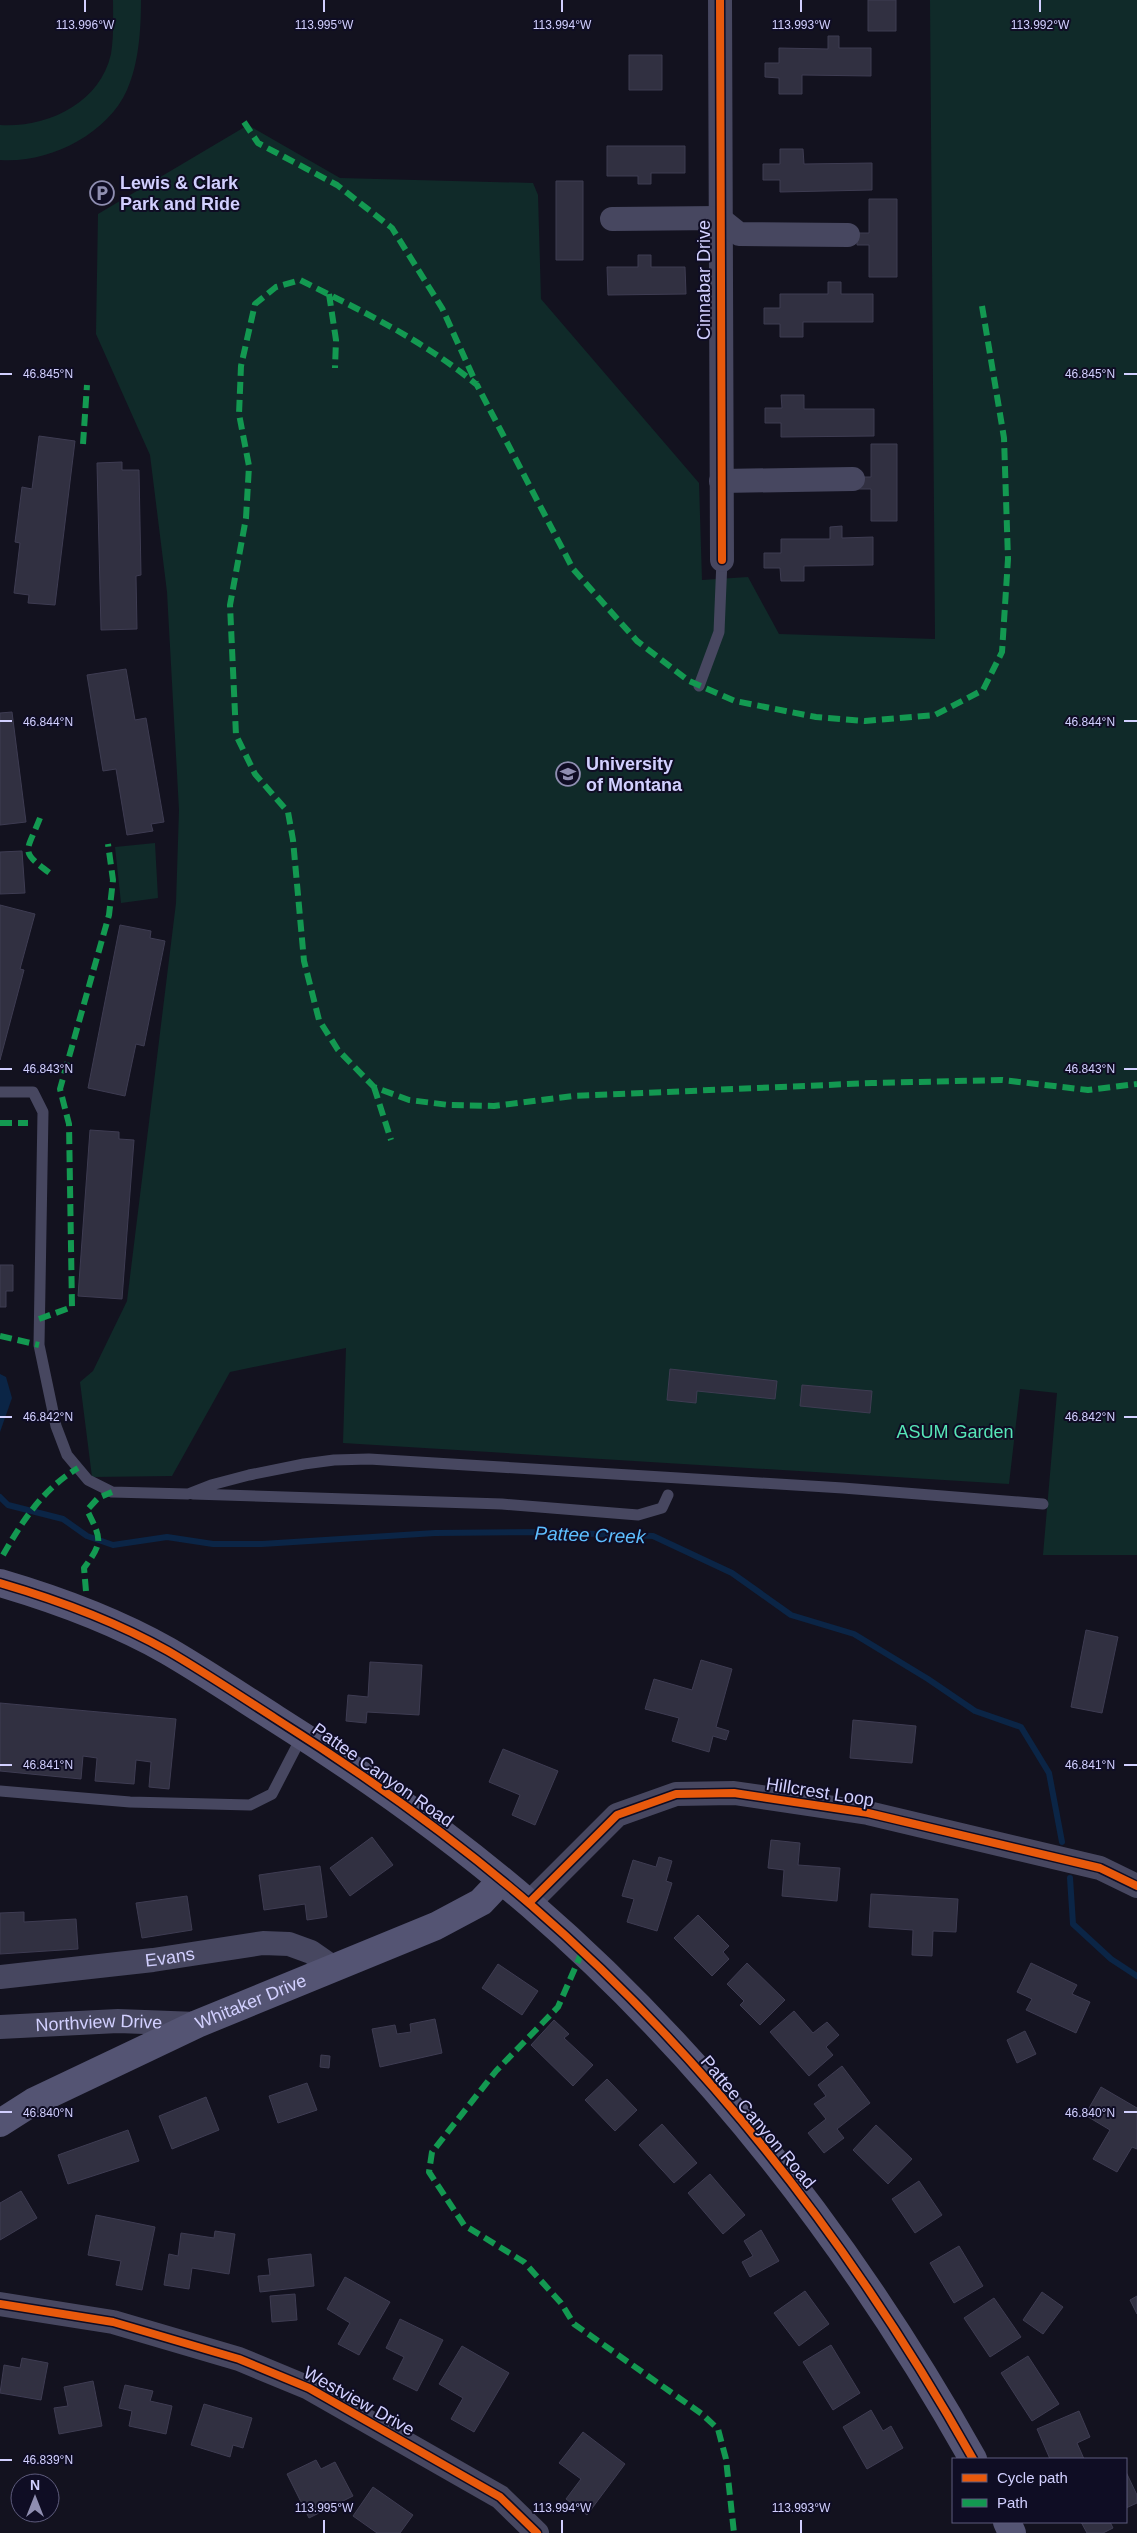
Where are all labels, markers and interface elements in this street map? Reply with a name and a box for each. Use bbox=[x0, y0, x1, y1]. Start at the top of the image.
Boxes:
text: 113.996°W bbox=[56, 18, 115, 32]
text: 113.995°W bbox=[295, 18, 354, 32]
text: 113.994°W bbox=[533, 18, 592, 32]
text: 113.993°W bbox=[772, 18, 831, 32]
text: 113.992°W bbox=[1011, 18, 1070, 32]
place label: Lewis & Clark Park and Ride bbox=[120, 173, 240, 214]
parking icon: Lewis & Clark Park and Ride bbox=[89, 180, 115, 206]
street label: Cinnabar Drive bbox=[694, 220, 714, 340]
text: 46.845°N bbox=[23, 367, 73, 381]
text: 46.845°N bbox=[1065, 367, 1115, 381]
text: 46.844°N bbox=[23, 715, 73, 729]
text: 46.844°N bbox=[1065, 715, 1115, 729]
place label: University of Montana bbox=[586, 754, 683, 795]
school or university icon: University of Montana bbox=[555, 761, 581, 787]
text: 46.843°N bbox=[23, 1062, 73, 1076]
text: 46.843°N bbox=[1065, 1062, 1115, 1076]
text: 46.842°N bbox=[23, 1410, 73, 1424]
text: 46.842°N bbox=[1065, 1410, 1115, 1424]
park label: ASUM Garden bbox=[896, 1422, 1014, 1442]
water label: Pattee Creek bbox=[534, 1523, 647, 1547]
street label: Pattee Canyon Road bbox=[309, 1719, 457, 1831]
text: 46.841°N bbox=[23, 1758, 73, 1772]
text: 46.841°N bbox=[1065, 1758, 1115, 1772]
street label: Hillcrest Loop bbox=[765, 1774, 875, 1810]
street label: Evans bbox=[144, 1944, 196, 1971]
street label: Whitaker Drive bbox=[192, 1970, 309, 2034]
street label: Northview Drive bbox=[35, 2011, 163, 2035]
street label: Pattee Canyon Road bbox=[697, 2052, 819, 2192]
text: 46.840°N bbox=[23, 2106, 73, 2120]
text: 46.840°N bbox=[1065, 2106, 1115, 2120]
street label: Westview Drive bbox=[300, 2362, 418, 2440]
text: 46.839°N bbox=[23, 2453, 73, 2467]
legend bbox=[952, 2458, 1127, 2523]
text: Cycle path bbox=[997, 2469, 1068, 2486]
north arrow bbox=[10, 2473, 60, 2523]
text: N bbox=[30, 2477, 40, 2493]
text: Path bbox=[997, 2494, 1028, 2511]
text: 113.995°W bbox=[295, 2501, 354, 2515]
text: 113.994°W bbox=[533, 2501, 592, 2515]
text: 113.993°W bbox=[772, 2501, 831, 2515]

